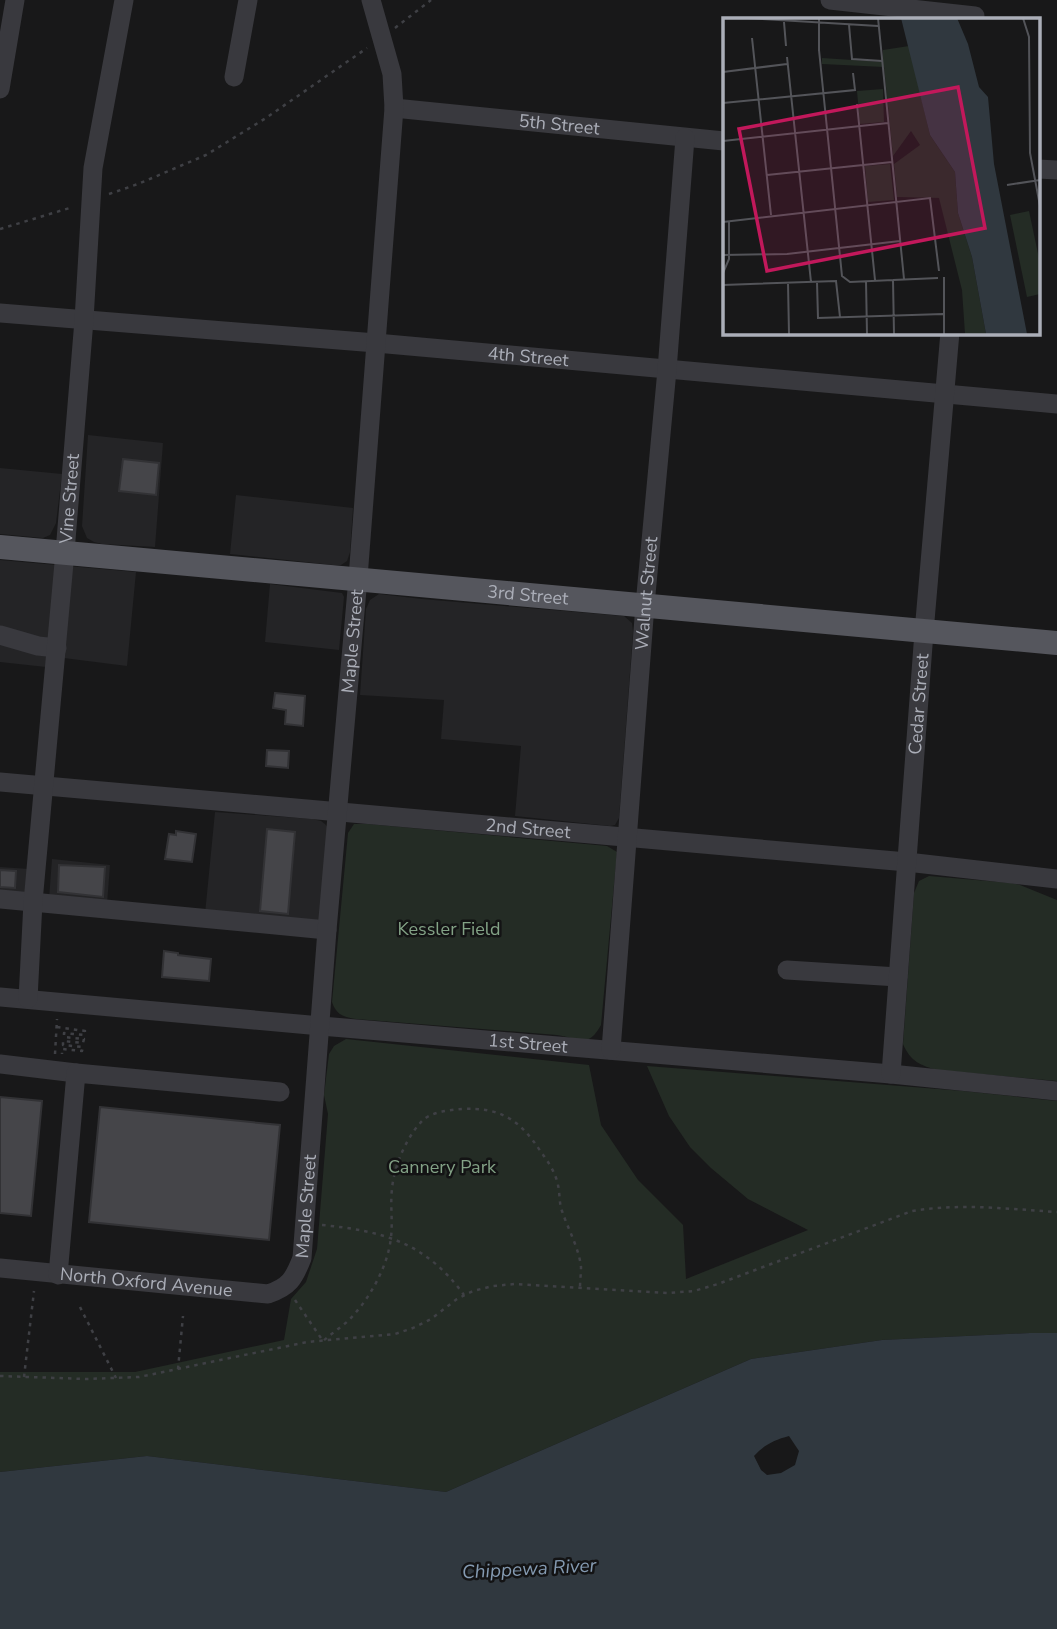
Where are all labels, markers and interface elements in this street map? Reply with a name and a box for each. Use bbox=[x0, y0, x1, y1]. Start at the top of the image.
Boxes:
inset map bbox=[723, 18, 1040, 334]
street label: 5th Street bbox=[518, 109, 601, 141]
street label: 4th Street bbox=[487, 341, 570, 372]
street label: Vine Street bbox=[54, 452, 85, 546]
street label: Walnut Street bbox=[630, 535, 663, 651]
street label: 3rd Street bbox=[486, 579, 570, 611]
street label: Maple Street bbox=[336, 588, 369, 694]
street label: Cedar Street bbox=[903, 652, 934, 755]
street label: 2nd Street bbox=[484, 813, 572, 844]
park label: Kessler Field bbox=[397, 917, 501, 941]
street label: 1st Street bbox=[487, 1028, 569, 1059]
street label: Maple Street bbox=[290, 1153, 322, 1259]
park label: Cannery Park bbox=[388, 1155, 497, 1179]
street label: North Oxford Avenue bbox=[59, 1262, 234, 1303]
water label: Chippewa River bbox=[461, 1552, 598, 1586]

